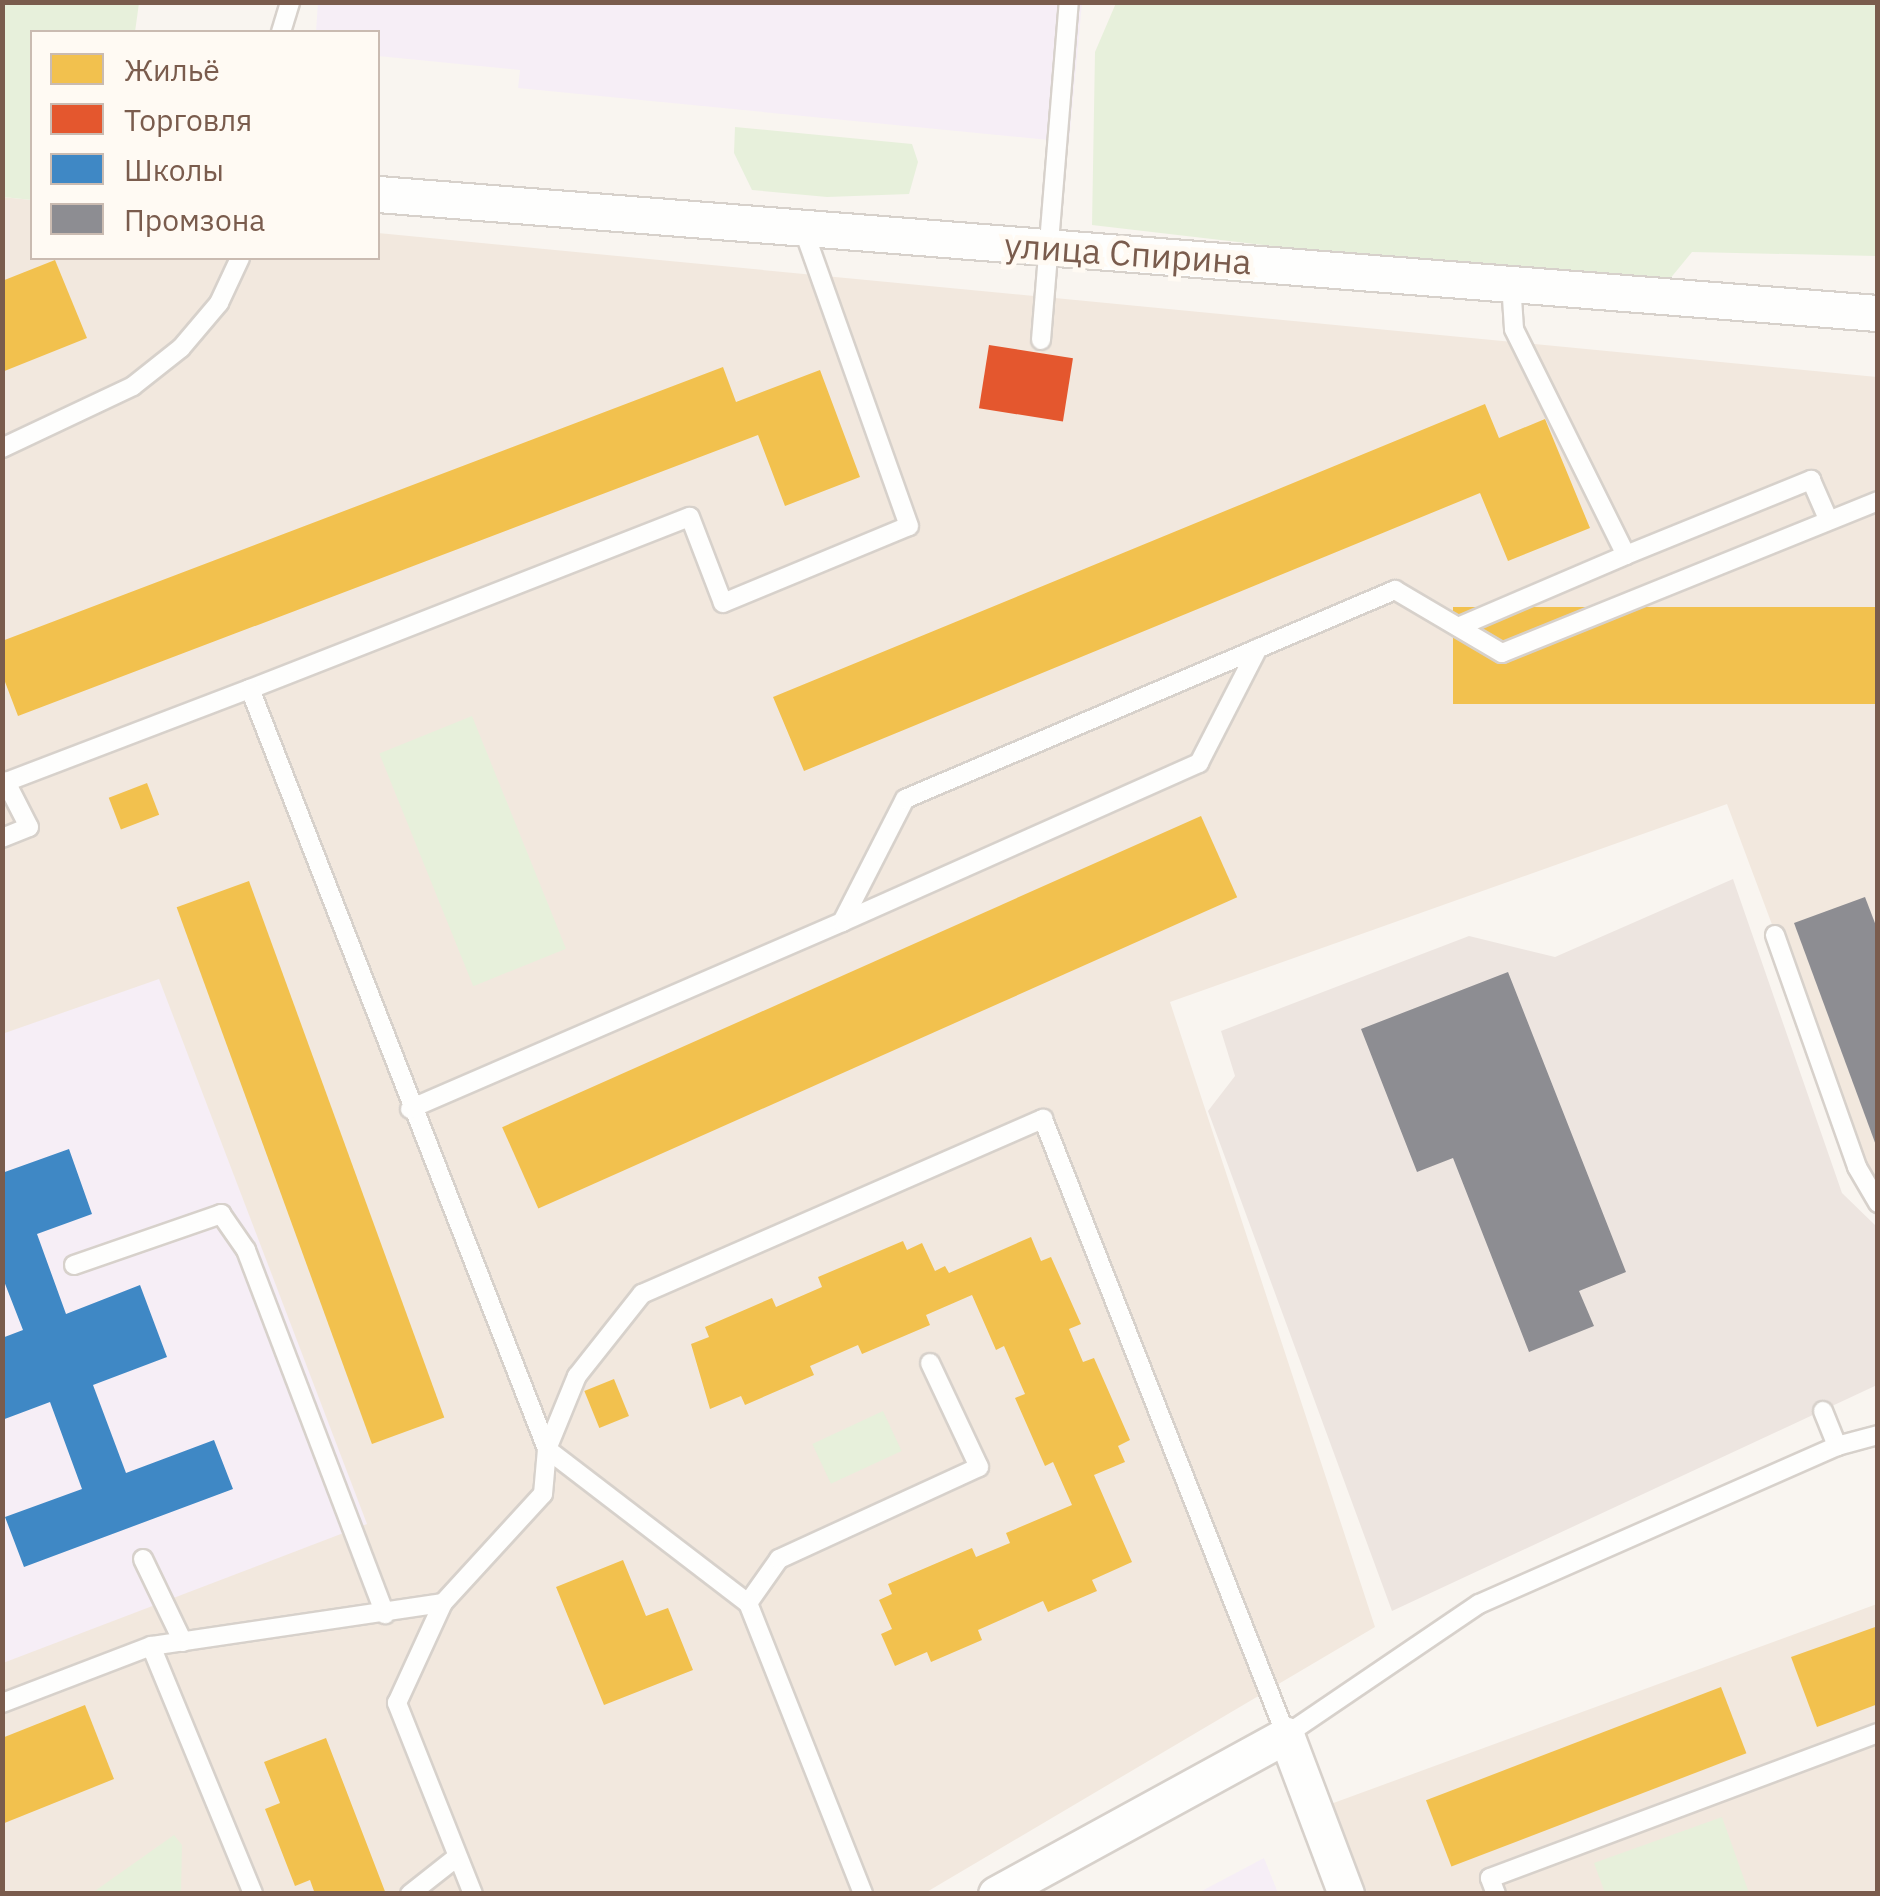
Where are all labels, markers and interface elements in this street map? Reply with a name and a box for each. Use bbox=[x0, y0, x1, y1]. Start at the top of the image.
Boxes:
legend bbox=[30, 30, 380, 260]
text: Жильё bbox=[124, 50, 220, 89]
text: Торговля bbox=[124, 100, 252, 139]
text: Школы bbox=[124, 150, 224, 189]
text: Промзона bbox=[124, 200, 265, 239]
street label: улица Спирина bbox=[1003, 223, 1253, 283]

